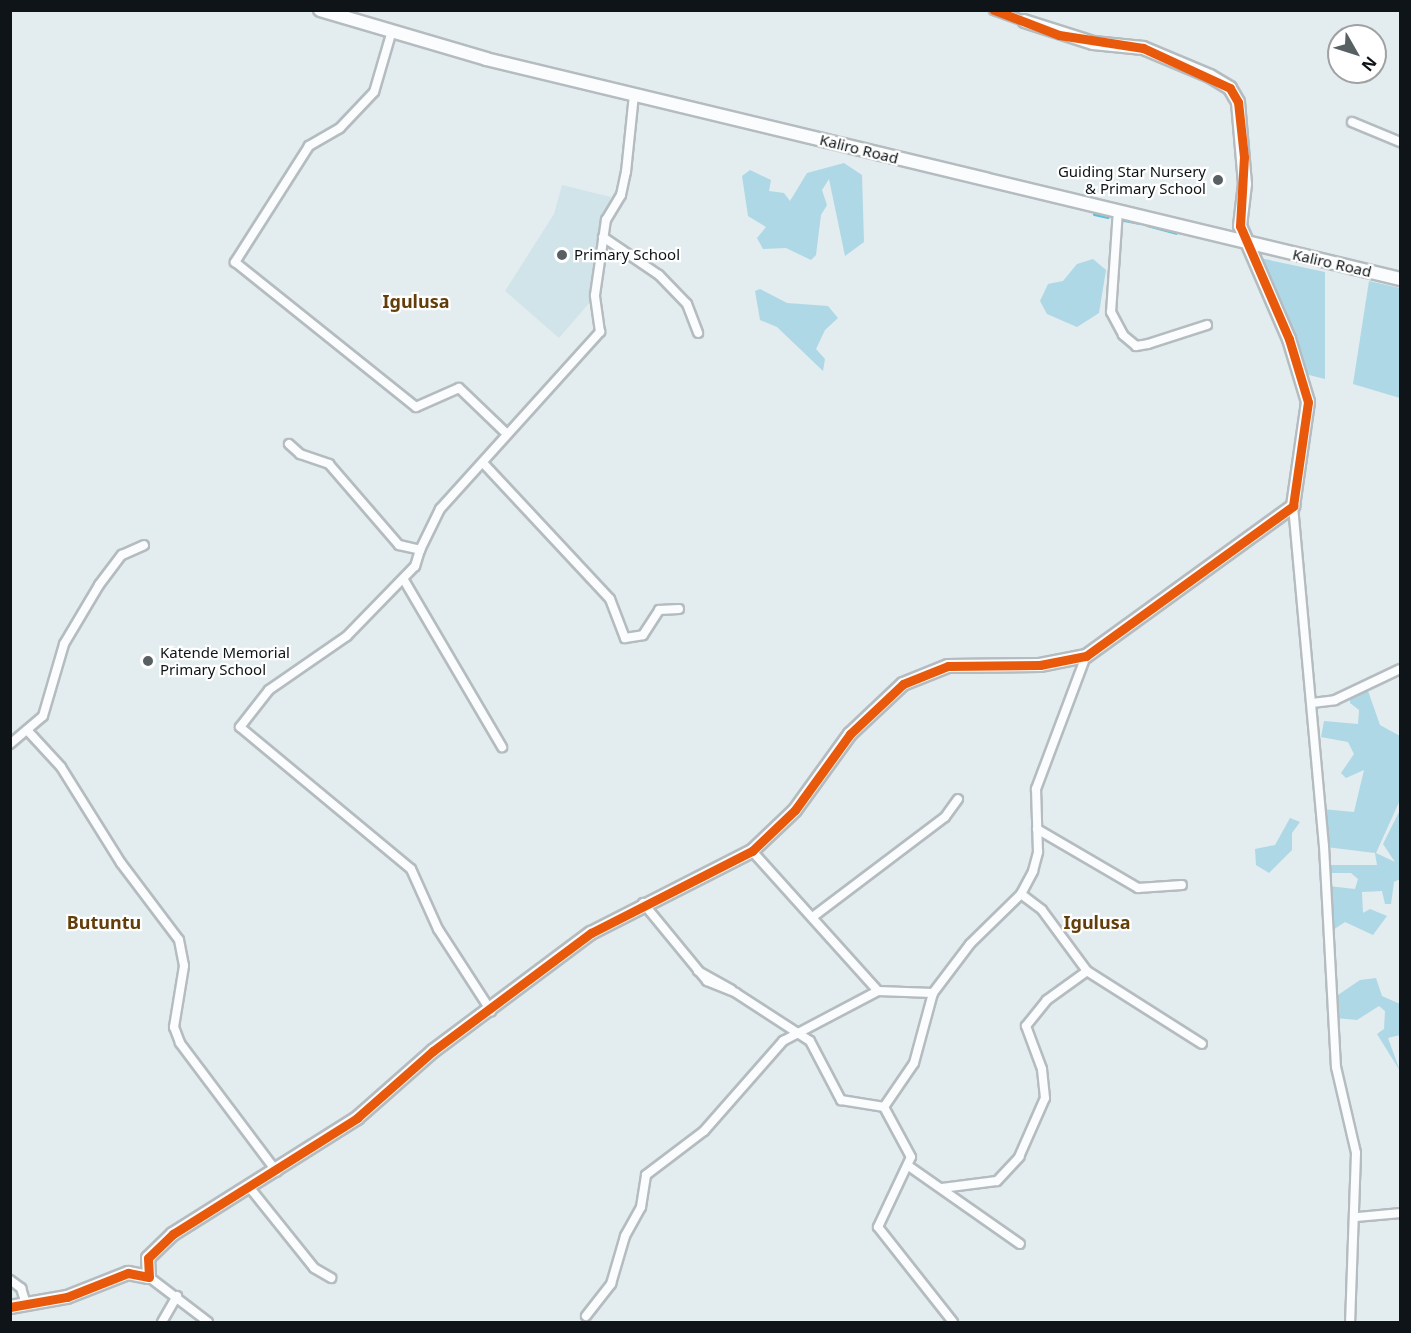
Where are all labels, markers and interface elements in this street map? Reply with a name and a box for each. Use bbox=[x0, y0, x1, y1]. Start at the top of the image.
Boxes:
north arrow bbox=[1327, 24, 1387, 84]
text: N bbox=[1357, 52, 1382, 76]
street label: Kaliro Road bbox=[818, 131, 900, 167]
place label: Guiding Star Nursery & Primary School bbox=[1058, 162, 1206, 197]
marker: Guiding Star Nursery & Primary School bbox=[1211, 173, 1225, 187]
street label: Kaliro Road bbox=[1291, 245, 1373, 281]
place label: Primary School bbox=[574, 246, 680, 264]
marker: Primary School bbox=[555, 248, 569, 262]
district label: Igulusa bbox=[383, 290, 449, 312]
place label: Katende Memorial Primary School bbox=[160, 643, 290, 678]
marker: Katende Memorial Primary School bbox=[141, 654, 155, 668]
district label: Butuntu bbox=[67, 911, 141, 933]
district label: Igulusa bbox=[1064, 911, 1130, 933]

